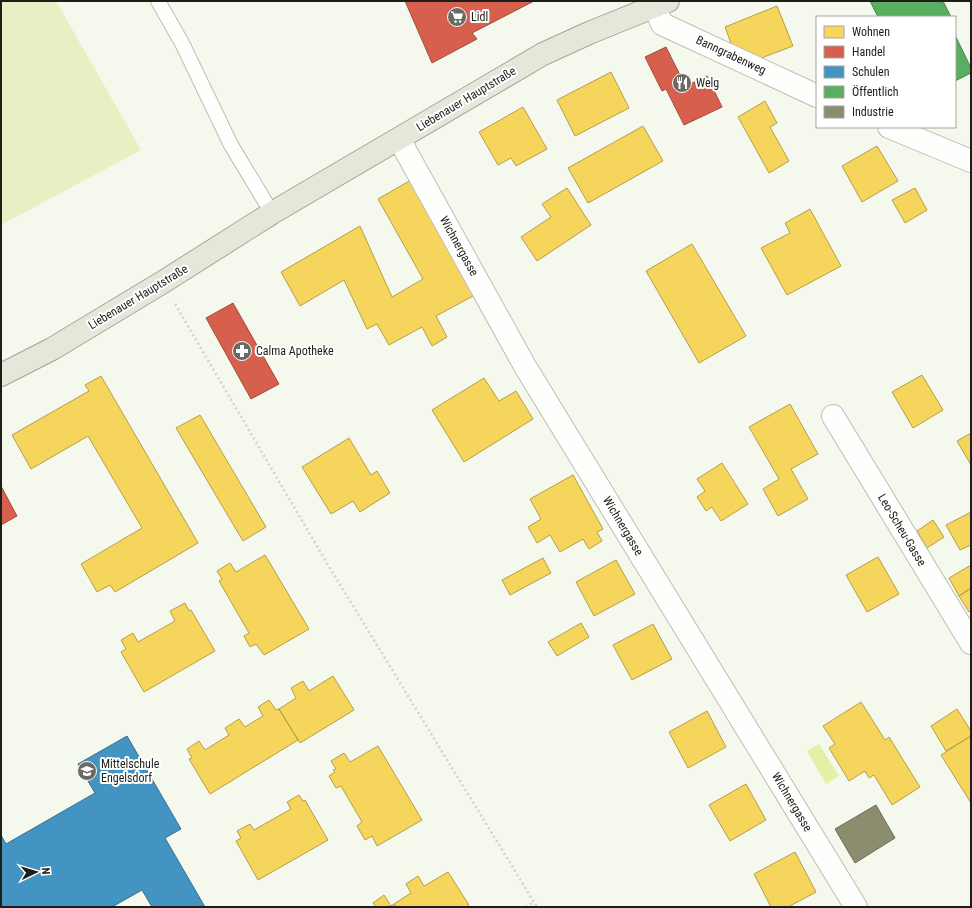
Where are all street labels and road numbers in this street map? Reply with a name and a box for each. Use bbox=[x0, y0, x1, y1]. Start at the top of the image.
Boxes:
street label: Banngrabenweg bbox=[694, 33, 768, 77]
street label: Liebenauer Hauptstraße bbox=[414, 64, 519, 134]
street label: Wichnergasse bbox=[437, 214, 481, 279]
street label: Liebenauer Hauptstraße bbox=[86, 262, 191, 332]
street label: Leo-Scheu-Gasse bbox=[875, 491, 929, 569]
street label: Wichnergasse bbox=[600, 494, 646, 558]
street label: Wichnergasse bbox=[769, 770, 815, 834]

